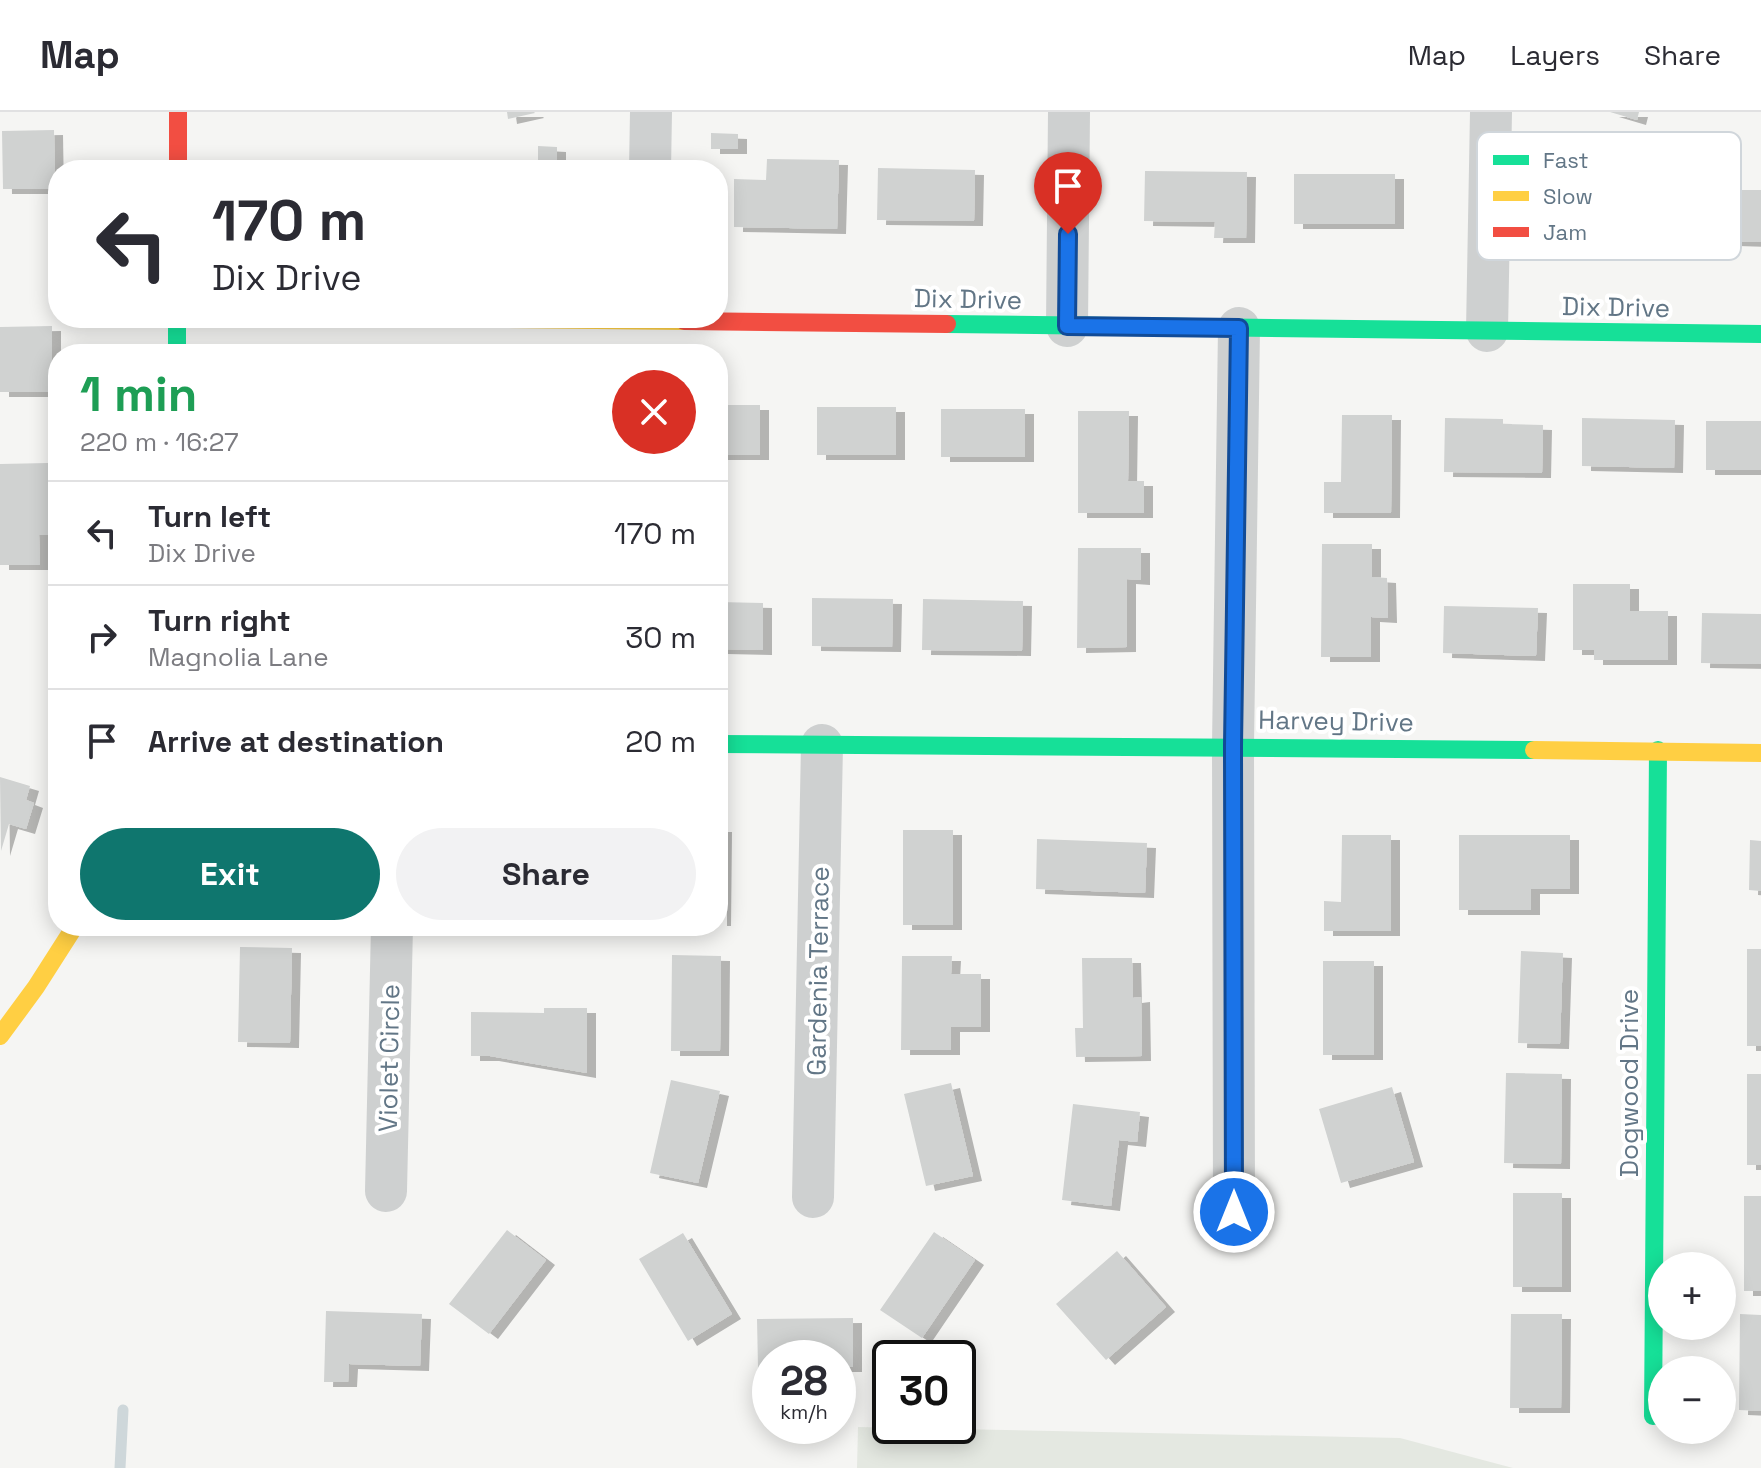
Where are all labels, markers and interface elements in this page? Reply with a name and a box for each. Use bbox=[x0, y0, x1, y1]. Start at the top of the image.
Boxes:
text: Map bbox=[40, 31, 120, 79]
text: Map bbox=[1408, 37, 1466, 73]
text: Layers bbox=[1510, 37, 1600, 73]
text: Share bbox=[1644, 37, 1721, 73]
legend bbox=[1477, 132, 1741, 260]
text: Fast bbox=[1543, 146, 1589, 174]
pin bbox=[1034, 152, 1102, 234]
icon: arrive bbox=[1046, 164, 1090, 208]
text: Slow bbox=[1543, 182, 1593, 210]
text: 170 m bbox=[212, 185, 366, 256]
icon: left bbox=[80, 192, 184, 296]
text: Jam bbox=[1543, 218, 1587, 246]
text: Dix Drive bbox=[212, 255, 362, 301]
street label: Dix Drive bbox=[914, 281, 1022, 317]
street label: Dix Drive bbox=[1562, 289, 1670, 325]
text: 1 min bbox=[80, 364, 197, 425]
button: close bbox=[612, 370, 696, 454]
text: 220 m · 16:27 bbox=[80, 425, 239, 459]
text: Turn left bbox=[148, 497, 271, 536]
icon: left bbox=[80, 511, 124, 555]
text: 170 m bbox=[614, 514, 696, 553]
text: Dix Drive bbox=[148, 536, 256, 570]
text: Turn right bbox=[148, 601, 291, 640]
icon: right bbox=[80, 615, 124, 659]
text: 30 m bbox=[625, 618, 696, 657]
text: Magnolia Lane bbox=[148, 640, 329, 674]
street label: Harvey Drive bbox=[1258, 703, 1414, 739]
icon: arrive bbox=[80, 719, 124, 763]
text: Arrive at destination bbox=[148, 722, 444, 761]
text: 20 m bbox=[625, 722, 696, 761]
button: Exit bbox=[80, 828, 380, 920]
button: Share bbox=[396, 828, 696, 920]
street label: Gardenia Terrace bbox=[799, 866, 837, 1076]
street label: Violet Circle bbox=[371, 984, 407, 1132]
street label: Dogwood Drive bbox=[1612, 989, 1646, 1177]
position arrow bbox=[1192, 1170, 1276, 1254]
map controls bbox=[1648, 1252, 1736, 1444]
button: + bbox=[1648, 1252, 1736, 1340]
speed limit sign: 30 bbox=[872, 1340, 976, 1444]
text: 28 bbox=[780, 1356, 828, 1407]
button: − bbox=[1648, 1356, 1736, 1444]
text: km/h bbox=[780, 1399, 828, 1425]

